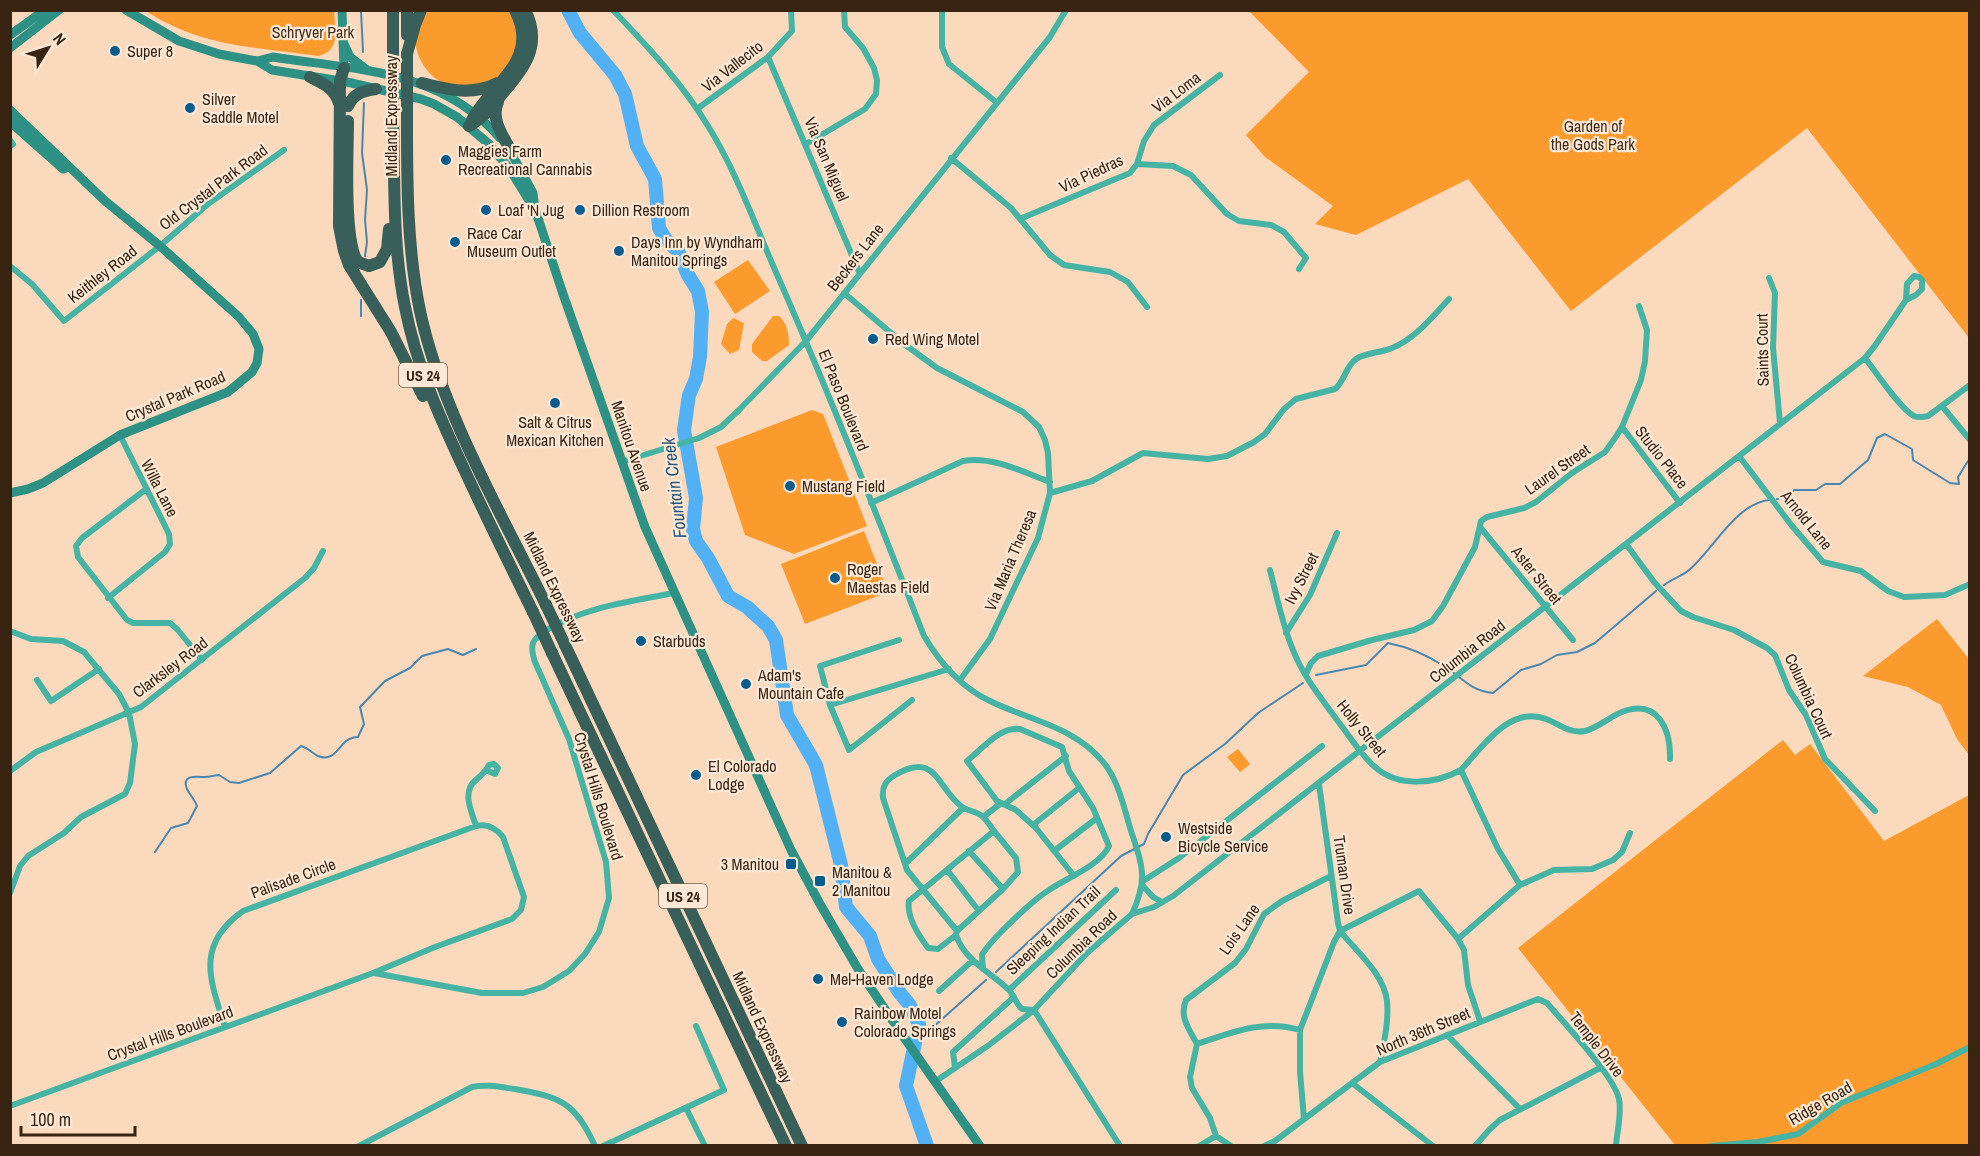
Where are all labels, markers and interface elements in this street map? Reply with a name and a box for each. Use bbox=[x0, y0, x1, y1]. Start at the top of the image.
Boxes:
north arrow bbox=[18, 18, 78, 78]
park label: Schryver Park bbox=[272, 21, 355, 43]
text: N bbox=[48, 28, 71, 49]
street label: Via Vallecito bbox=[697, 35, 767, 97]
place label: Super 8 bbox=[127, 40, 173, 62]
marker: Super 8 bbox=[108, 44, 122, 58]
street label: Midland Expressway bbox=[380, 55, 402, 177]
street label: Via Loma bbox=[1147, 66, 1206, 118]
place label: Silver Saddle Motel bbox=[202, 88, 279, 128]
marker: Silver Saddle Motel bbox=[183, 101, 197, 115]
street label: Via San Miguel bbox=[799, 114, 855, 205]
park label: Garden of the Gods Park bbox=[1551, 115, 1635, 155]
street label: Old Crystal Park Road bbox=[154, 139, 272, 235]
place label: Maggies Farm Recreational Cannabis bbox=[458, 140, 592, 180]
street label: Via Piedras bbox=[1055, 149, 1127, 197]
marker: Maggies Farm Recreational Cannabis bbox=[439, 153, 453, 167]
place label: Loaf 'N Jug bbox=[498, 199, 565, 221]
place label: Dillion Restroom bbox=[592, 199, 690, 221]
marker: Loaf 'N Jug bbox=[479, 203, 493, 217]
marker: Dillion Restroom bbox=[573, 203, 587, 217]
street label: Beckers Lane bbox=[822, 219, 888, 295]
place label: Race Car Museum Outlet bbox=[467, 222, 556, 262]
place label: Days Inn by Wyndham Manitou Springs bbox=[631, 231, 763, 271]
marker: Race Car Museum Outlet bbox=[448, 235, 462, 249]
street label: Keithley Road bbox=[63, 240, 141, 308]
marker: Days Inn by Wyndham Manitou Springs bbox=[612, 244, 626, 258]
street label: Saints Court bbox=[1750, 313, 1774, 387]
place label: Red Wing Motel bbox=[885, 328, 979, 350]
marker: Red Wing Motel bbox=[866, 332, 880, 346]
street label: El Paso Boulevard bbox=[814, 346, 874, 454]
road number: US 24 bbox=[399, 363, 447, 387]
street label: Crystal Park Road bbox=[122, 365, 228, 427]
marker: Salt & Citrus Mexican Kitchen bbox=[548, 396, 562, 410]
street label: Manitou Avenue bbox=[606, 398, 658, 494]
place label: Salt & Citrus Mexican Kitchen bbox=[506, 411, 604, 451]
street label: Studio Place bbox=[1630, 421, 1694, 493]
water label: Fountain Creek bbox=[655, 436, 693, 540]
street label: Laurel Street bbox=[1520, 438, 1594, 500]
street label: Willa Lane bbox=[136, 455, 184, 521]
place label: Mustang Field bbox=[802, 475, 885, 497]
marker: Mustang Field bbox=[783, 479, 797, 493]
street label: Arnold Lane bbox=[1776, 485, 1838, 554]
street label: Via Maria Theresa bbox=[979, 505, 1042, 614]
street label: Midland Expressway bbox=[519, 528, 592, 647]
street label: Aster Street bbox=[1506, 540, 1568, 609]
street label: Ivy Street bbox=[1279, 548, 1324, 608]
place label: Roger Maestas Field bbox=[847, 558, 929, 598]
marker: Roger Maestas Field bbox=[828, 571, 842, 585]
street label: Columbia Road bbox=[1424, 614, 1510, 688]
place label: Starbuds bbox=[653, 630, 706, 652]
street label: Clarksley Road bbox=[128, 631, 212, 703]
marker: Starbuds bbox=[634, 634, 648, 648]
street label: Columbia Court bbox=[1780, 650, 1839, 743]
place label: Adam's Mountain Cafe bbox=[757, 664, 844, 704]
marker: Adam's Mountain Cafe bbox=[739, 677, 753, 691]
street label: Holly Street bbox=[1332, 695, 1392, 762]
street label: Crystal Hills Boulevard bbox=[569, 729, 629, 863]
place label: El Colorado Lodge bbox=[708, 755, 777, 795]
marker: El Colorado Lodge bbox=[689, 768, 703, 782]
place label: Westside Bicycle Service bbox=[1178, 817, 1268, 857]
marker: Westside Bicycle Service bbox=[1159, 830, 1173, 844]
street label: Truman Drive bbox=[1329, 834, 1361, 916]
street label: Palisade Circle bbox=[247, 852, 339, 904]
place label: 3 Manitou bbox=[721, 853, 779, 875]
marker: 3 Manitou bbox=[784, 857, 798, 871]
place label: Manitou & 2 Manitou bbox=[832, 861, 892, 901]
marker: Manitou & 2 Manitou bbox=[813, 874, 827, 888]
street label: Sleeping Indian Trail bbox=[1001, 881, 1105, 979]
road number: US 24 bbox=[659, 884, 707, 908]
street label: Lois Lane bbox=[1213, 899, 1265, 959]
street label: Columbia Road bbox=[1041, 904, 1121, 984]
street label: Midland Expressway bbox=[727, 967, 799, 1087]
place label: Mel-Haven Lodge bbox=[830, 968, 934, 990]
marker: Mel-Haven Lodge bbox=[811, 972, 825, 986]
street label: Crystal Hills Boulevard bbox=[104, 1000, 236, 1066]
street label: North 36th Street bbox=[1373, 1001, 1474, 1061]
place label: Rainbow Motel Colorado Springs bbox=[854, 1002, 956, 1042]
street label: Temple Drive bbox=[1565, 1007, 1629, 1081]
marker: Rainbow Motel Colorado Springs bbox=[835, 1015, 849, 1029]
street label: Ridge Road bbox=[1784, 1076, 1856, 1130]
scale bar bbox=[21, 1099, 135, 1137]
text: 100 m bbox=[30, 1107, 71, 1132]

